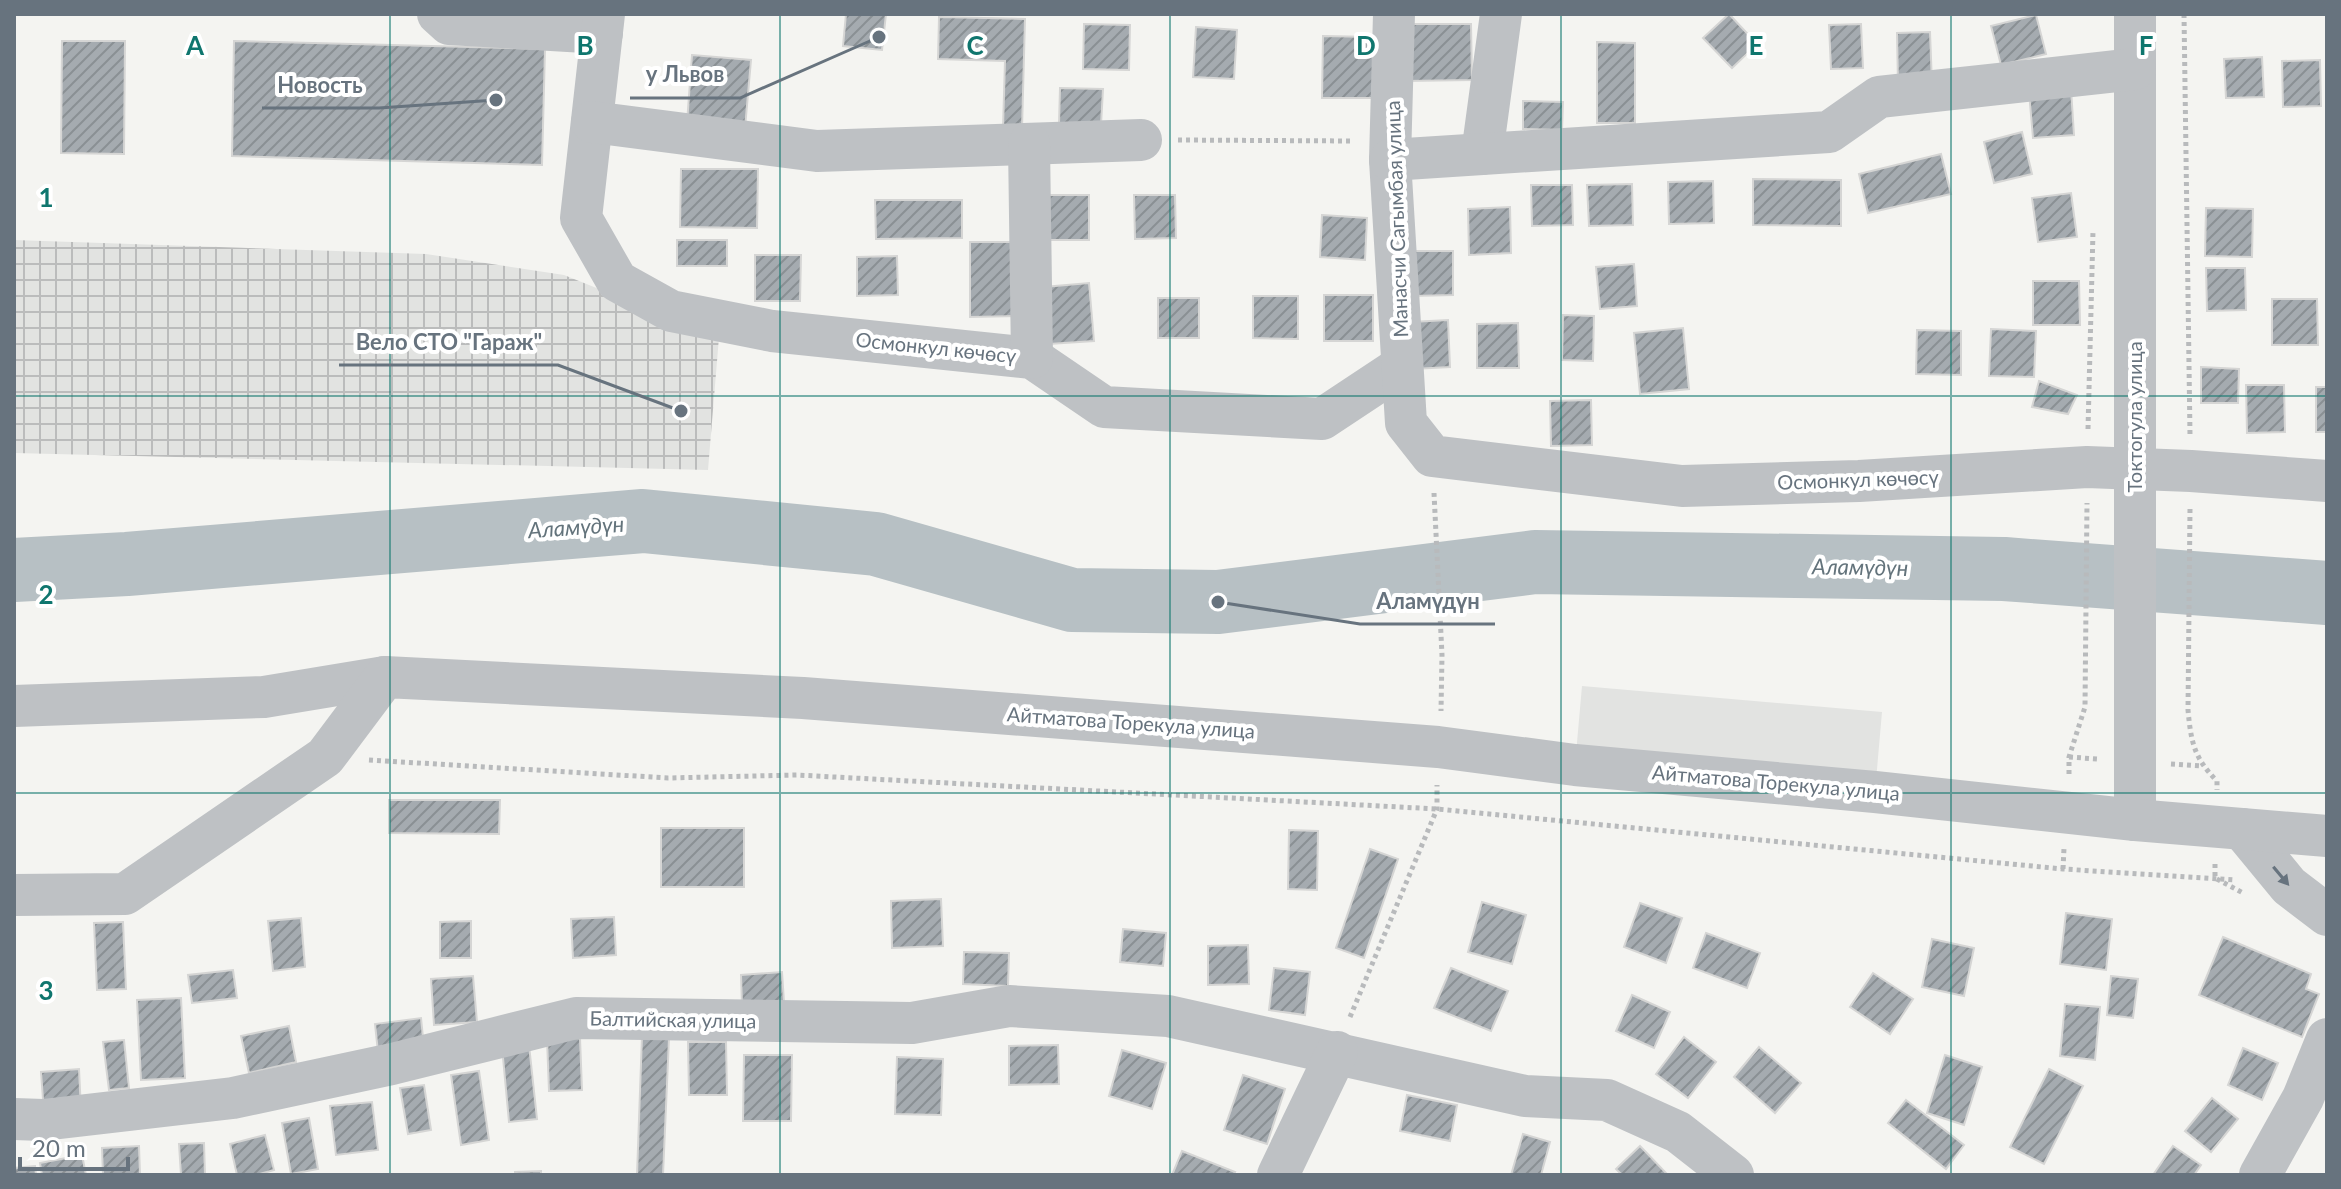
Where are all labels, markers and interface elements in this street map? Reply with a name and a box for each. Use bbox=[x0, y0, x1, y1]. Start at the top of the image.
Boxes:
text: A bbox=[185, 29, 205, 61]
text: B bbox=[576, 29, 594, 61]
text: C bbox=[966, 29, 984, 61]
text: D bbox=[1356, 29, 1376, 61]
text: E bbox=[1749, 29, 1763, 61]
text: F bbox=[2139, 29, 2153, 61]
callout: у Львов bbox=[630, 52, 740, 98]
text: у Львов bbox=[646, 60, 724, 87]
callout: Новость bbox=[262, 62, 379, 108]
text: Новость bbox=[277, 71, 363, 98]
street label: Манасчи Сагымбая улица bbox=[1380, 100, 1412, 338]
text: 1 bbox=[38, 181, 54, 213]
callout: Вело СТО "Гараж" bbox=[339, 319, 558, 365]
street label: Осмонкул көчөсү bbox=[855, 327, 1018, 367]
text: Вело СТО "Гараж" bbox=[356, 328, 542, 355]
street label: Токтогула улица bbox=[2122, 341, 2146, 493]
street label: Осмонкул көчөсү bbox=[1777, 464, 1940, 494]
water label: Аламүдүн bbox=[526, 510, 625, 543]
water label: Аламүдүн bbox=[1811, 552, 1908, 581]
text: 2 bbox=[38, 578, 54, 610]
callout: Аламүдүн bbox=[1360, 578, 1495, 624]
text: Аламүдүн bbox=[1375, 587, 1480, 614]
street label: Айтматова Торекула улица bbox=[1006, 701, 1256, 743]
street label: Айтматова Торекула улица bbox=[1651, 759, 1901, 805]
one-way arrow bbox=[2272, 866, 2289, 886]
text: 3 bbox=[38, 974, 54, 1006]
street label: Балтийская улица bbox=[590, 1006, 756, 1032]
scale bar bbox=[20, 1121, 128, 1171]
text: 20 m bbox=[32, 1133, 86, 1162]

